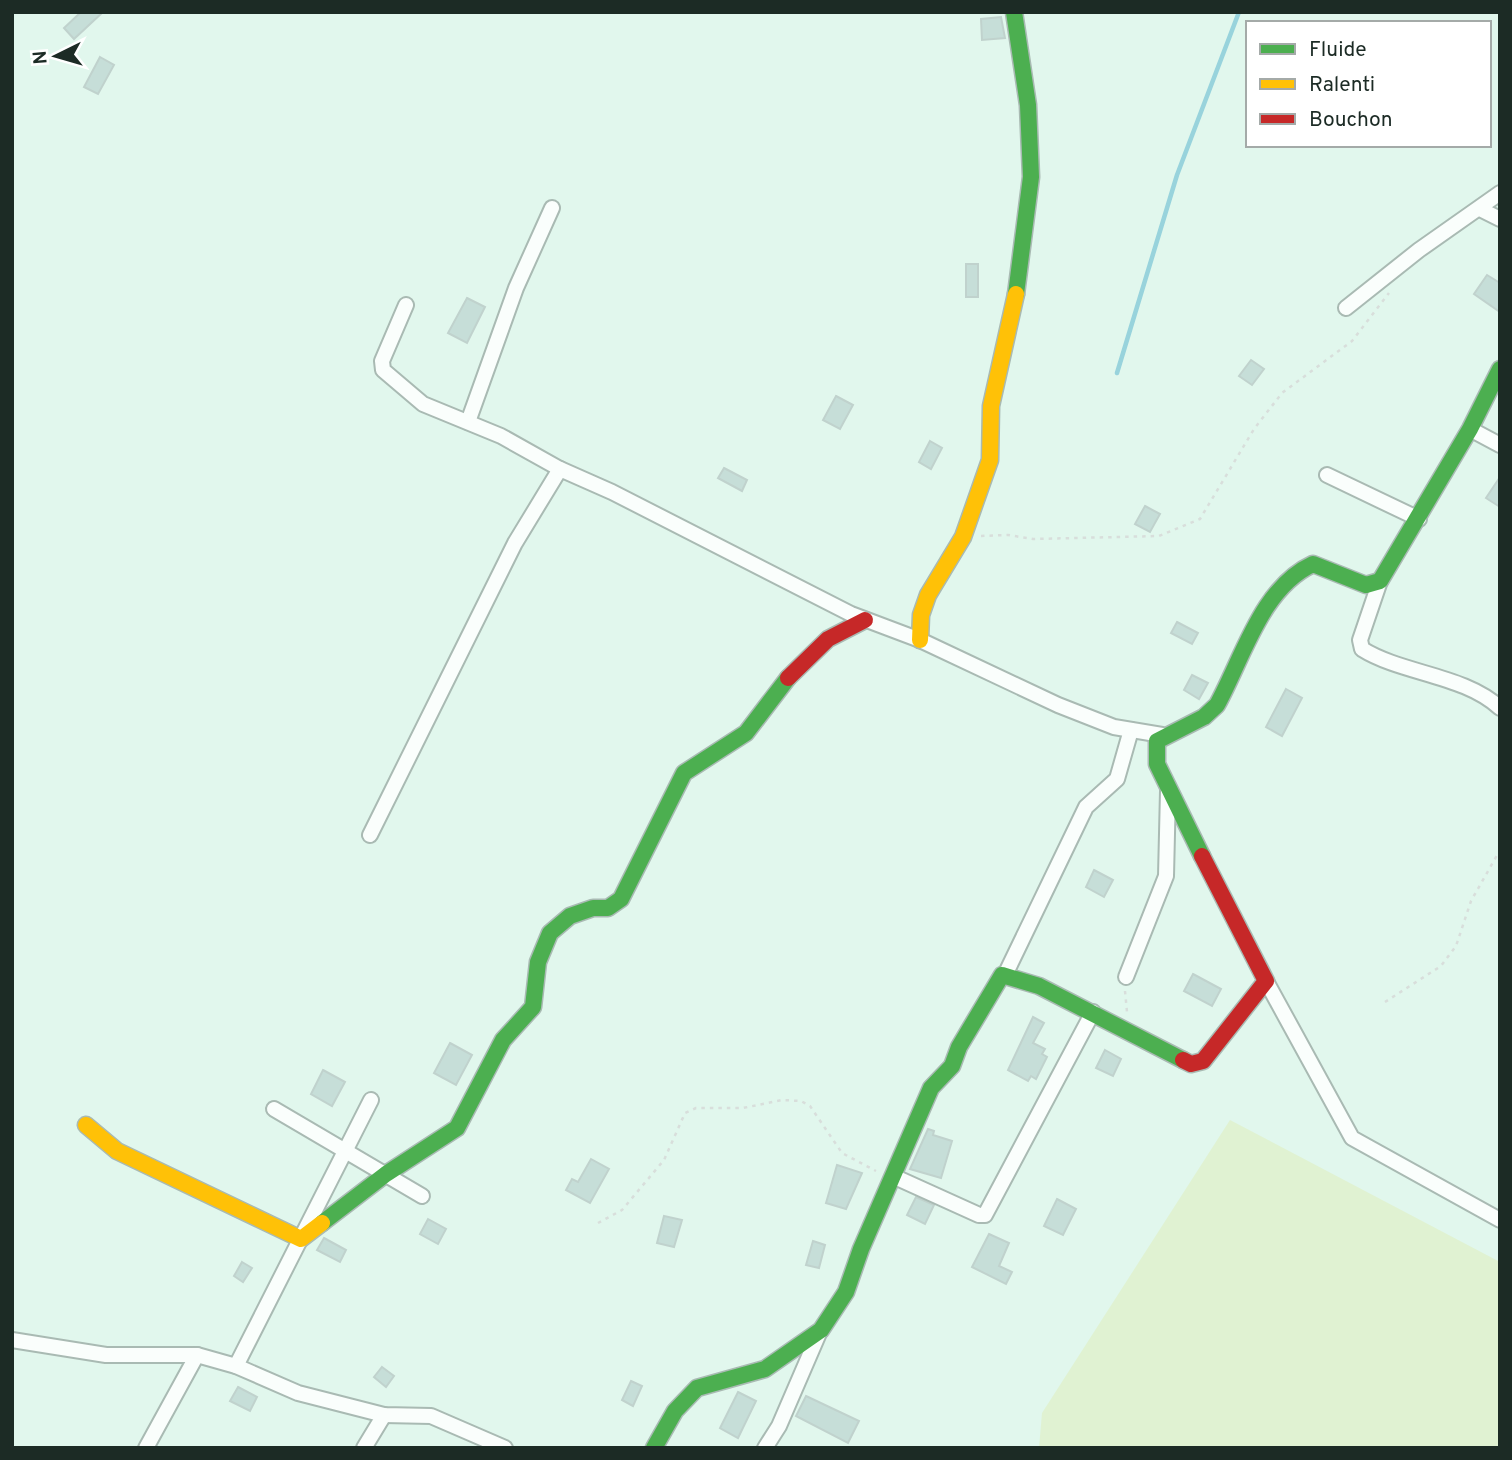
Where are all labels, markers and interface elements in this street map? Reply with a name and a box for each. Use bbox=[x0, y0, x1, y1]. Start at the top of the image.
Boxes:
north arrow bbox=[21, 21, 91, 91]
legend bbox=[1246, 21, 1491, 147]
text: Fluide bbox=[1309, 37, 1367, 64]
text: N bbox=[29, 49, 54, 65]
text: Ralenti bbox=[1309, 72, 1375, 99]
text: Bouchon bbox=[1309, 107, 1392, 134]

